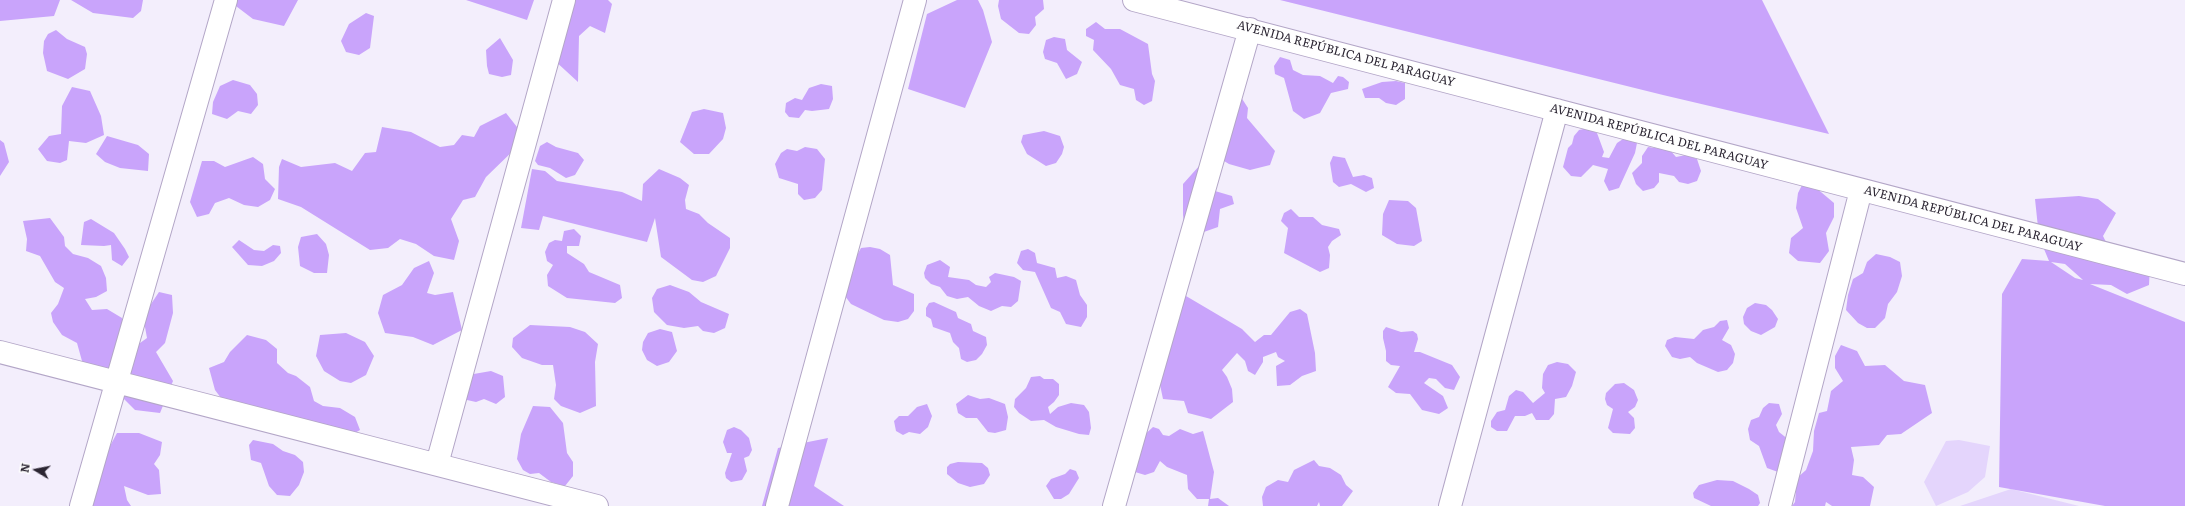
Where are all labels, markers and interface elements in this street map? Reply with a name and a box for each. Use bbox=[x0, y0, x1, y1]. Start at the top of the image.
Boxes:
street label: AVENIDA REPÚBLICA DEL PARAGUAY bbox=[1235, 18, 1457, 90]
street label: AVENIDA REPÚBLICA DEL PARAGUAY bbox=[1548, 101, 1770, 173]
street label: AVENIDA REPÚBLICA DEL PARAGUAY bbox=[1862, 183, 2084, 255]
north arrow bbox=[16, 450, 56, 490]
text: N bbox=[16, 462, 33, 474]

